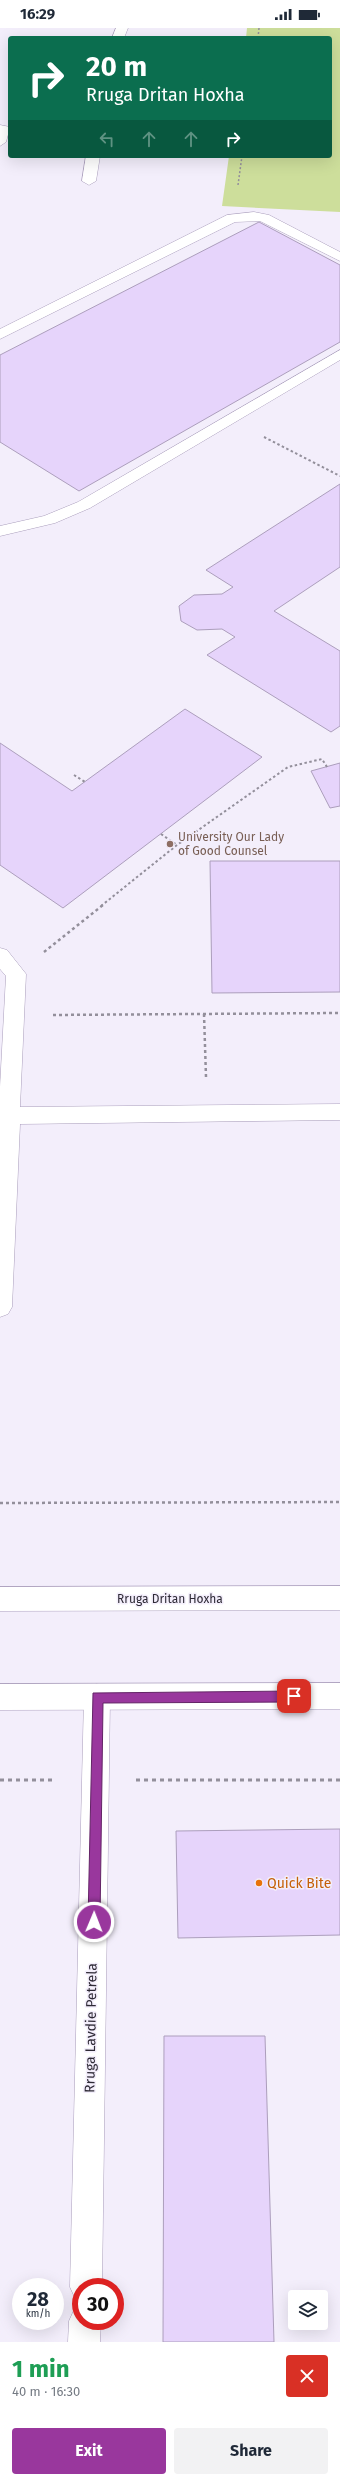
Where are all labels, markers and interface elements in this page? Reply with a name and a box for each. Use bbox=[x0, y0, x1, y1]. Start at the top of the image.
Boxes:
text: 16:29 bbox=[20, 5, 55, 23]
text: 20 m bbox=[86, 50, 147, 83]
icon: right bbox=[20, 52, 72, 104]
text: Rruga Dritan Hoxha bbox=[86, 84, 245, 106]
icon: left bbox=[96, 128, 118, 150]
icon: ahead bbox=[138, 128, 160, 150]
icon: ahead bbox=[180, 128, 202, 150]
icon: right bbox=[222, 128, 244, 150]
place label: University Our Lady of Good Counsel bbox=[178, 830, 284, 858]
marker: University Our Lady of Good Counsel bbox=[165, 839, 175, 849]
street label: Rruga Dritan Hoxha bbox=[117, 1592, 223, 1606]
pin bbox=[277, 1679, 311, 1713]
icon: arrive bbox=[283, 1685, 305, 1707]
place label: Quick Bite bbox=[267, 1875, 331, 1892]
marker: Quick Bite bbox=[254, 1878, 264, 1888]
position arrow bbox=[73, 1901, 115, 1943]
street label: Rruga Lavdie Petrela bbox=[81, 1963, 101, 2093]
speed limit sign: 30 bbox=[72, 2278, 124, 2330]
text: 28 bbox=[27, 2287, 49, 2311]
map controls bbox=[288, 2290, 328, 2330]
button: layers bbox=[288, 2290, 328, 2330]
text: km/h bbox=[26, 2308, 50, 2320]
text: 1 min bbox=[12, 2355, 70, 2383]
button: close bbox=[286, 2355, 328, 2397]
text: 40 m · 16:30 bbox=[12, 2384, 80, 2399]
button: Exit bbox=[12, 2428, 166, 2474]
button: Share bbox=[174, 2428, 328, 2474]

